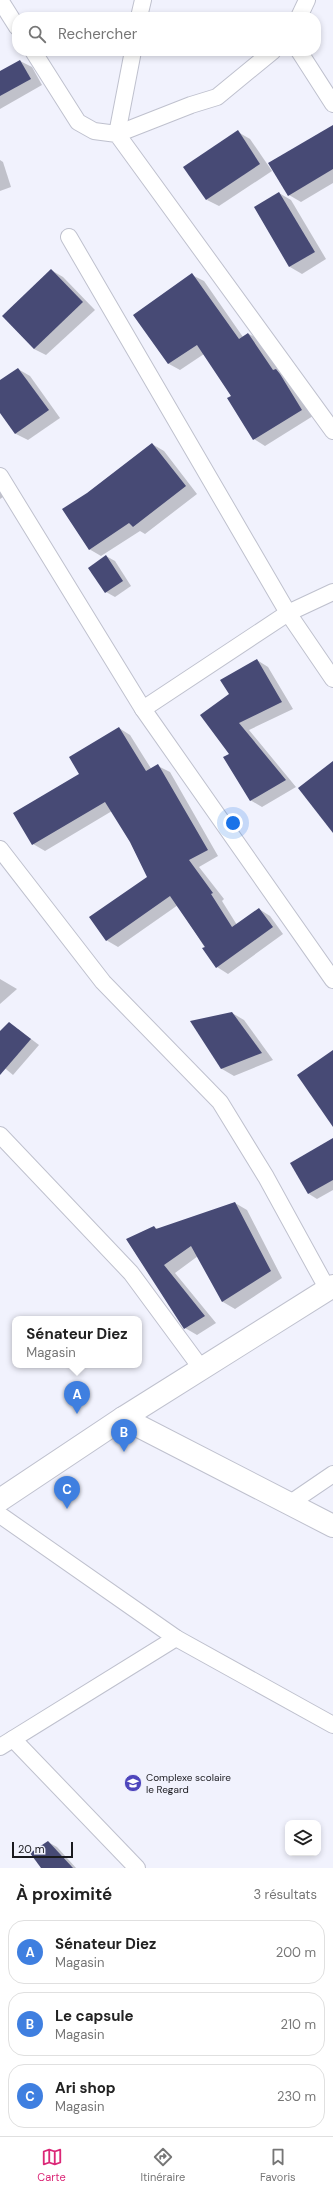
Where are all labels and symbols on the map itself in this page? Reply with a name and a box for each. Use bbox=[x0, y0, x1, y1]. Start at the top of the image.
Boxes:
your location bbox=[223, 813, 243, 833]
pin: A bbox=[64, 1381, 90, 1414]
pin: B bbox=[111, 1419, 137, 1452]
pin: C bbox=[54, 1476, 80, 1509]
place label: Complexe scolaire le Regard bbox=[146, 1771, 231, 1796]
school or university icon: Complexe scolaire le Regard bbox=[123, 1773, 143, 1793]
scale bar bbox=[12, 1840, 73, 1859]

